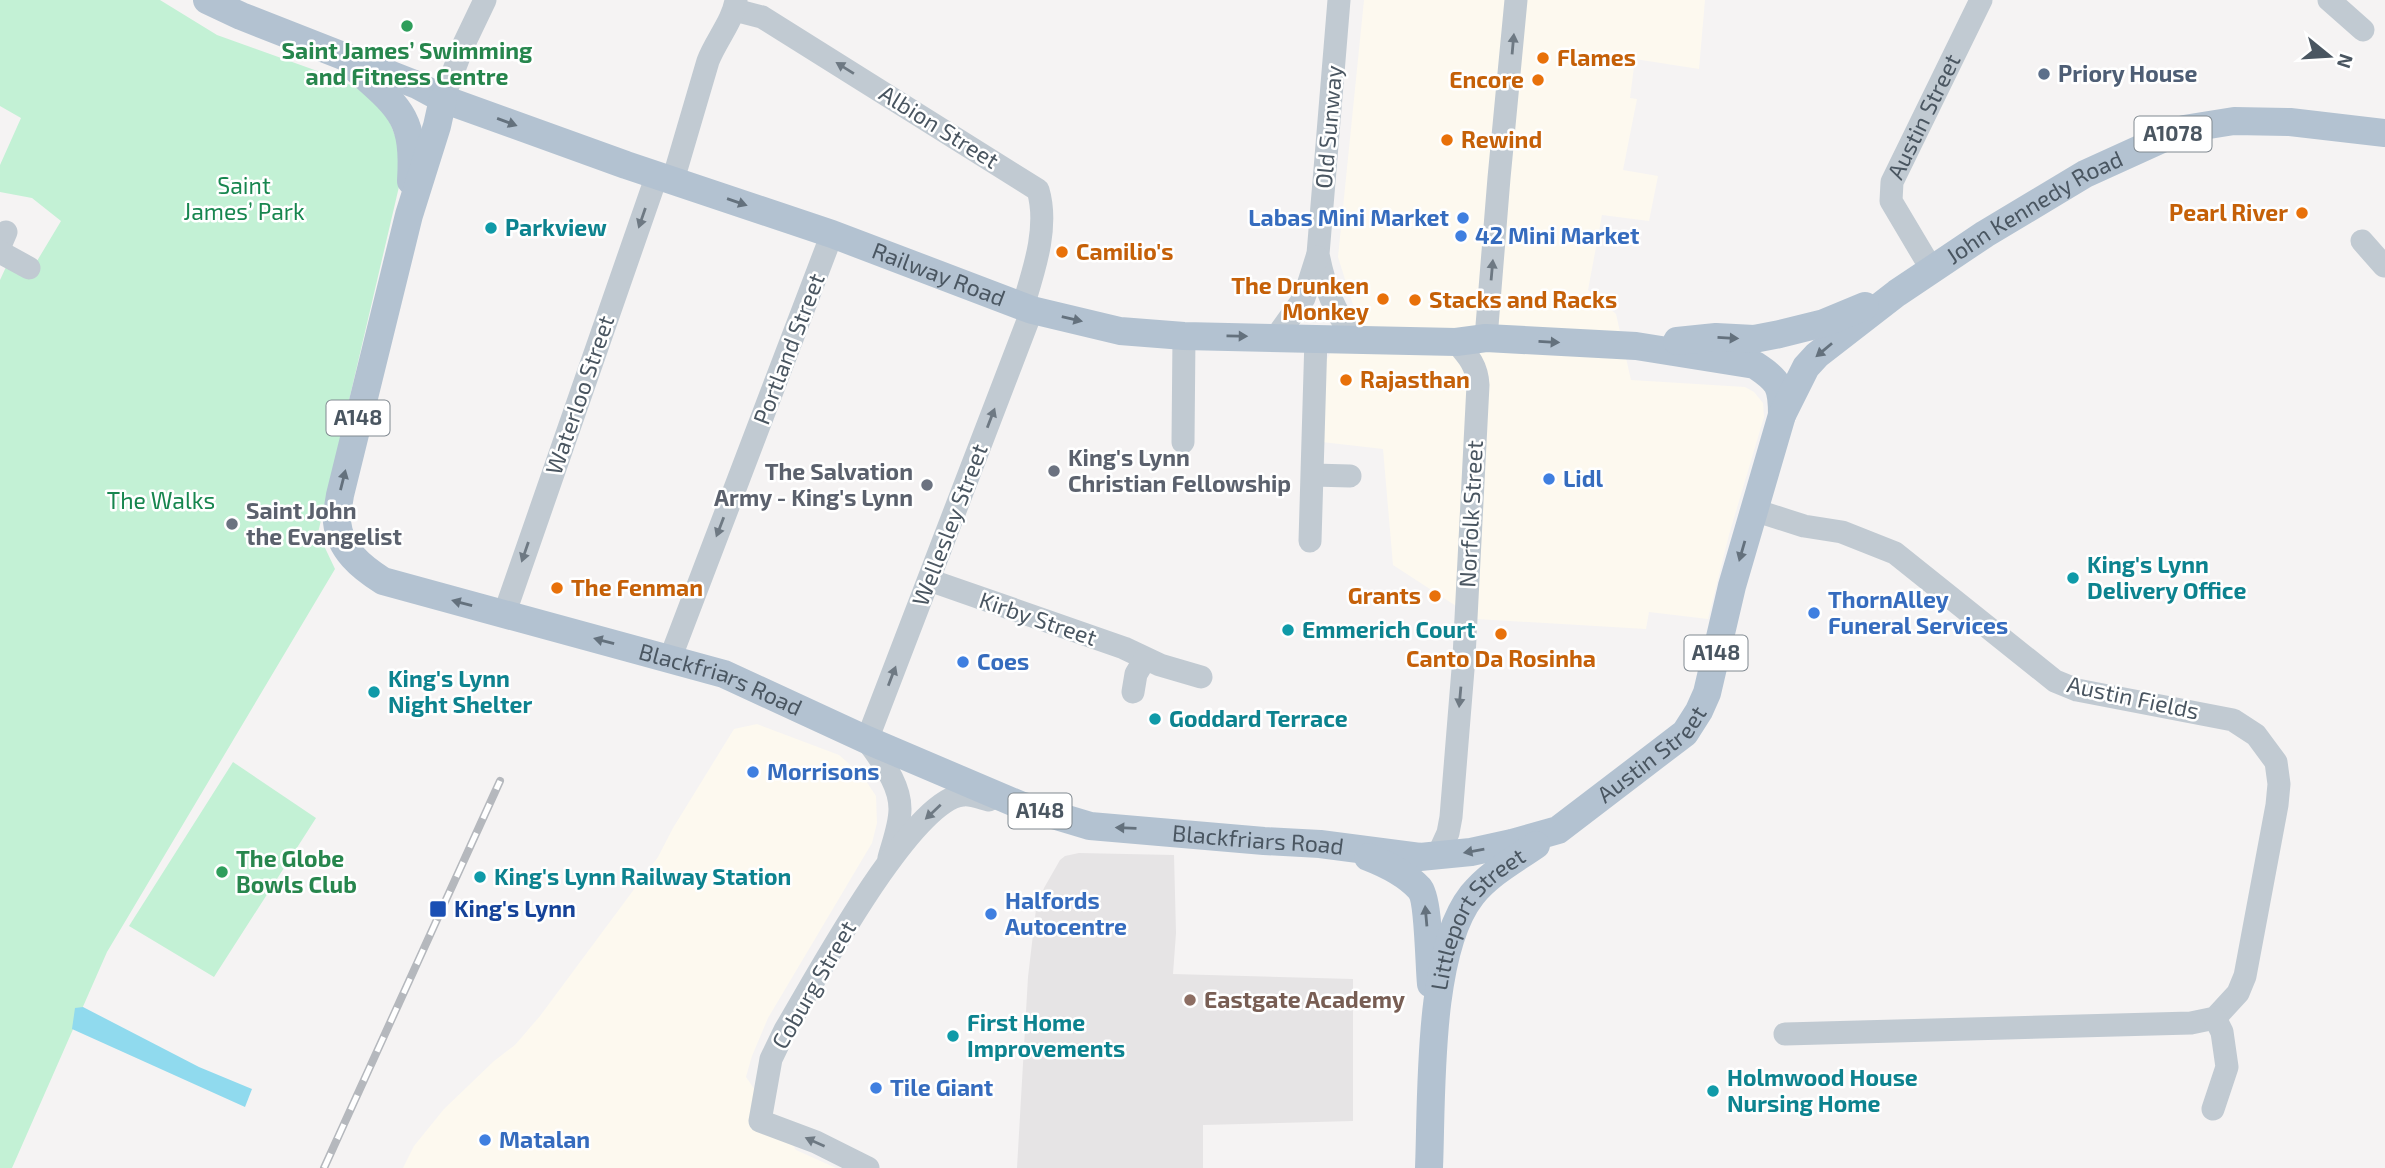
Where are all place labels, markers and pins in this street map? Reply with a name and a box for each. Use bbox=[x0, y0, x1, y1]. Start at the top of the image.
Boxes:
marker: Saint James’ Swimming and Fitness Centre bbox=[399, 18, 415, 34]
place label: Saint James’ Swimming and Fitness Centre bbox=[282, 36, 533, 90]
place label: Flames bbox=[1557, 43, 1636, 71]
marker: Flames bbox=[1535, 50, 1551, 66]
place label: Priory House bbox=[2058, 59, 2198, 87]
place label: Encore bbox=[1449, 65, 1524, 93]
marker: Priory House bbox=[2036, 66, 2052, 82]
marker: Encore bbox=[1530, 72, 1546, 88]
place label: Rewind bbox=[1461, 125, 1542, 153]
marker: Rewind bbox=[1439, 132, 1455, 148]
place label: Pearl River bbox=[2169, 198, 2288, 226]
place label: Labas Mini Market bbox=[1248, 203, 1449, 231]
marker: Pearl River bbox=[2294, 205, 2310, 221]
marker: Labas Mini Market bbox=[1455, 210, 1471, 226]
place label: Parkview bbox=[505, 213, 607, 241]
marker: Parkview bbox=[483, 220, 499, 236]
place label: 42 Mini Market bbox=[1475, 221, 1639, 249]
marker: 42 Mini Market bbox=[1453, 228, 1469, 244]
place label: Camilio's bbox=[1076, 237, 1173, 265]
marker: Camilio's bbox=[1054, 244, 1070, 260]
place label: The Drunken Monkey bbox=[1231, 271, 1369, 325]
place label: Stacks and Racks bbox=[1429, 285, 1617, 313]
marker: The Drunken Monkey bbox=[1375, 291, 1391, 307]
marker: Stacks and Racks bbox=[1407, 292, 1423, 308]
place label: Rajasthan bbox=[1360, 365, 1470, 393]
marker: Rajasthan bbox=[1338, 372, 1354, 388]
place label: King's Lynn Christian Fellowship bbox=[1068, 443, 1291, 497]
place label: The Salvation Army - King's Lynn bbox=[714, 457, 913, 511]
marker: King's Lynn Christian Fellowship bbox=[1046, 463, 1062, 479]
place label: Lidl bbox=[1563, 464, 1603, 492]
marker: Lidl bbox=[1541, 471, 1557, 487]
marker: The Salvation Army - King's Lynn bbox=[919, 477, 935, 493]
place label: Saint John the Evangelist bbox=[246, 496, 402, 550]
marker: Saint John the Evangelist bbox=[224, 516, 240, 532]
place label: King's Lynn Delivery Office bbox=[2087, 550, 2246, 604]
marker: King's Lynn Delivery Office bbox=[2065, 570, 2081, 586]
place label: The Fenman bbox=[571, 573, 703, 601]
marker: The Fenman bbox=[549, 580, 565, 596]
place label: Grants bbox=[1348, 581, 1421, 609]
place label: ThornAlley Funeral Services bbox=[1828, 585, 2008, 639]
marker: Grants bbox=[1427, 588, 1443, 604]
marker: ThornAlley Funeral Services bbox=[1806, 605, 1822, 621]
place label: Emmerich Court bbox=[1302, 615, 1475, 643]
marker: Emmerich Court bbox=[1280, 622, 1296, 638]
marker: Canto Da Rosinha bbox=[1493, 626, 1509, 642]
place label: Canto Da Rosinha bbox=[1406, 644, 1596, 672]
place label: Coes bbox=[977, 647, 1029, 675]
marker: Coes bbox=[955, 654, 971, 670]
place label: King's Lynn Night Shelter bbox=[388, 664, 532, 718]
marker: King's Lynn Night Shelter bbox=[366, 684, 382, 700]
place label: Goddard Terrace bbox=[1169, 704, 1348, 732]
marker: Goddard Terrace bbox=[1147, 711, 1163, 727]
place label: Morrisons bbox=[767, 757, 879, 785]
marker: Morrisons bbox=[745, 764, 761, 780]
place label: The Globe Bowls Club bbox=[236, 844, 357, 898]
place label: King's Lynn Railway Station bbox=[494, 862, 791, 890]
marker: The Globe Bowls Club bbox=[214, 864, 230, 880]
marker: King's Lynn Railway Station bbox=[472, 869, 488, 885]
place label: Halfords Autocentre bbox=[1005, 886, 1127, 940]
place label: King's Lynn bbox=[454, 894, 576, 922]
marker: King's Lynn bbox=[428, 899, 448, 919]
marker: Halfords Autocentre bbox=[983, 906, 999, 922]
place label: Eastgate Academy bbox=[1204, 985, 1405, 1013]
marker: Eastgate Academy bbox=[1182, 992, 1198, 1008]
place label: First Home Improvements bbox=[967, 1008, 1125, 1062]
marker: First Home Improvements bbox=[945, 1028, 961, 1044]
place label: Holmwood House Nursing Home bbox=[1727, 1063, 1918, 1117]
place label: Tile Giant bbox=[890, 1073, 993, 1101]
marker: Tile Giant bbox=[868, 1080, 884, 1096]
marker: Holmwood House Nursing Home bbox=[1705, 1083, 1721, 1099]
place label: Matalan bbox=[499, 1125, 590, 1153]
marker: Matalan bbox=[477, 1132, 493, 1148]

